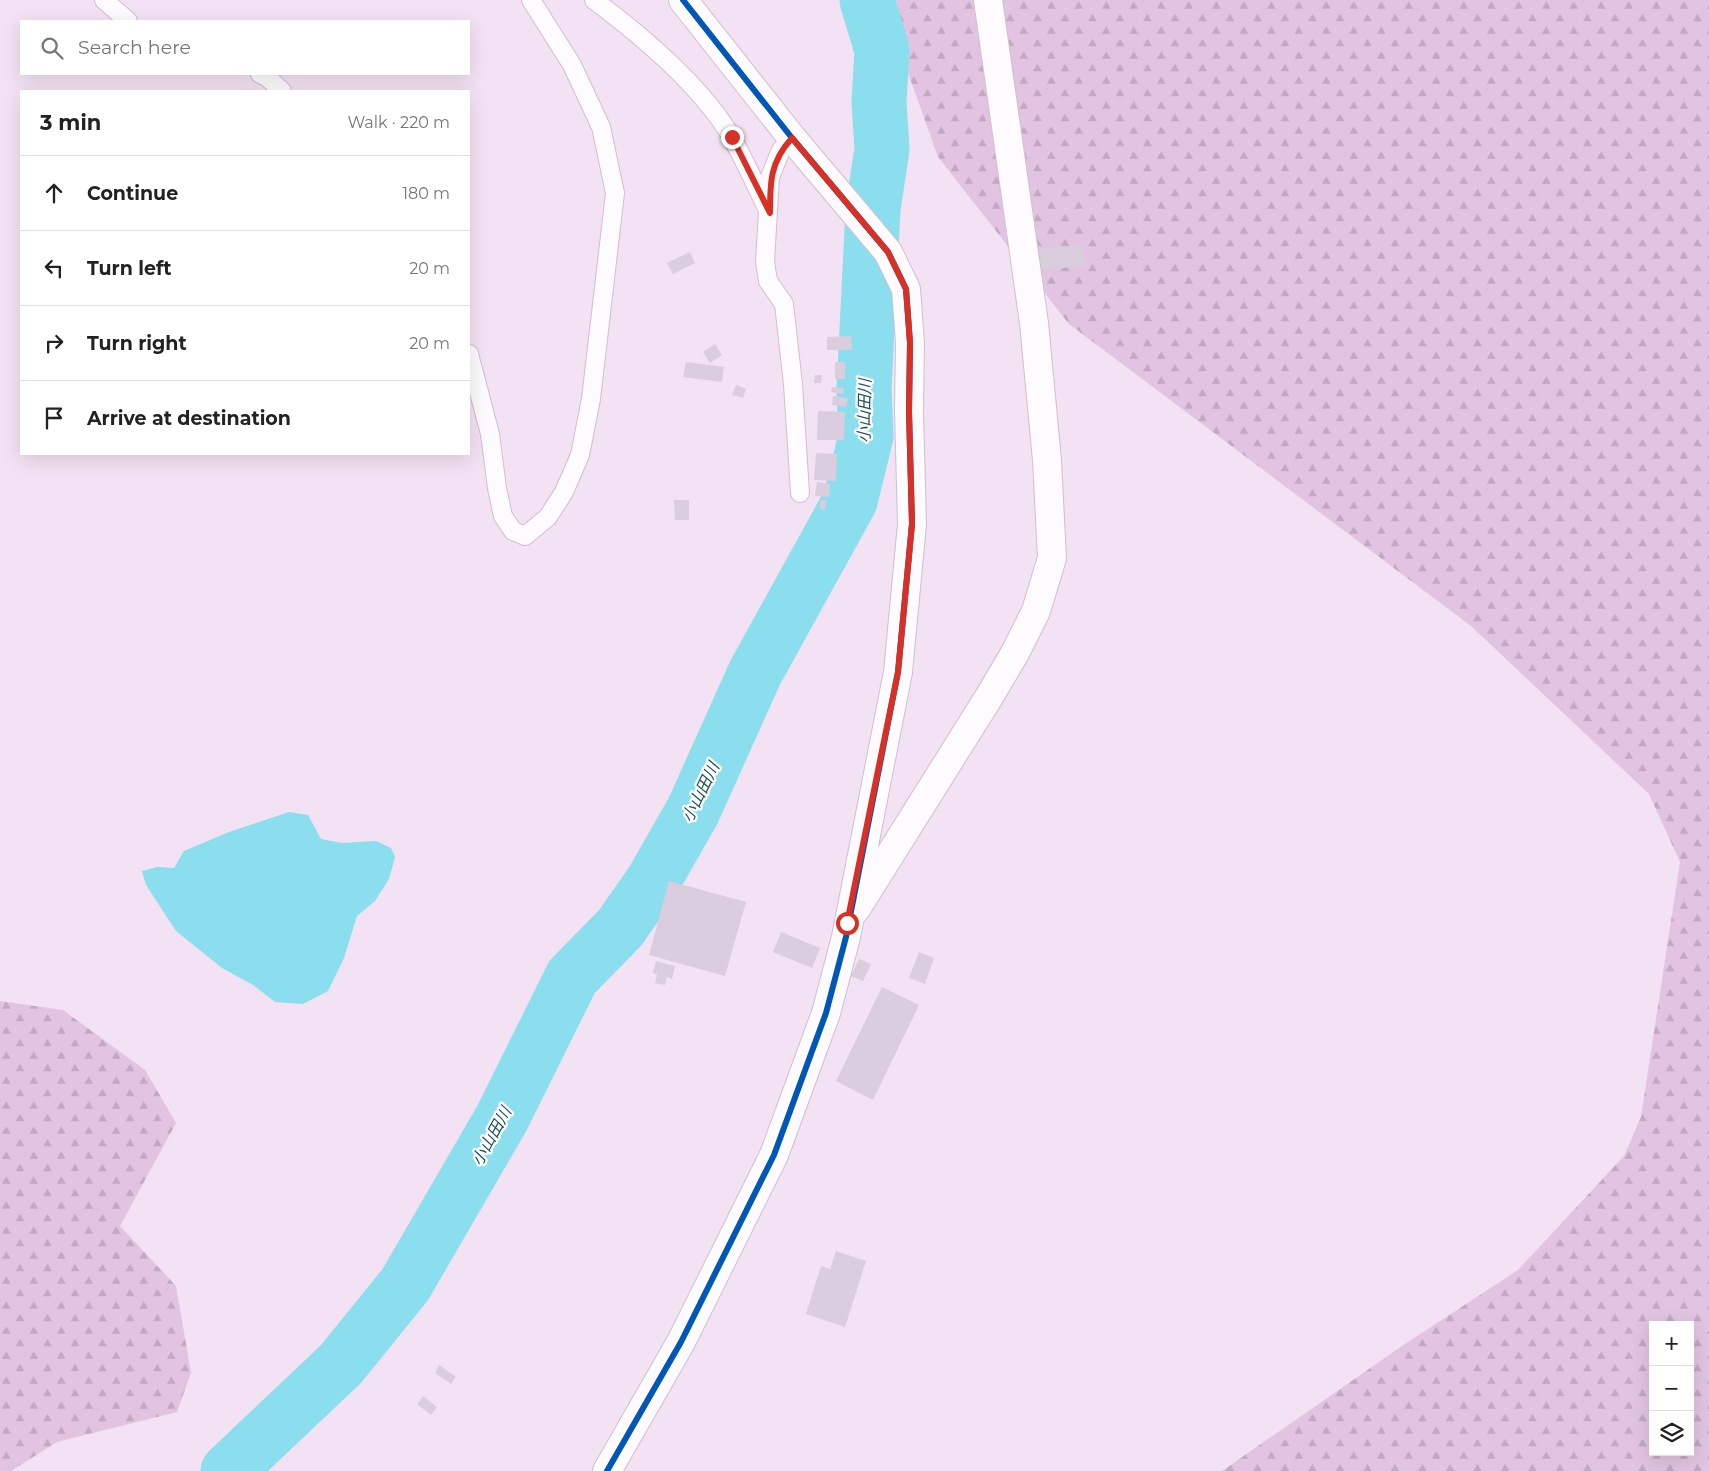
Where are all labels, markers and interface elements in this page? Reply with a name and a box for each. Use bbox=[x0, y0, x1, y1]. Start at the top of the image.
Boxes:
search box bbox=[20, 20, 470, 75]
icon: search bbox=[38, 34, 66, 62]
text: Search here bbox=[78, 36, 191, 59]
text: 3 min bbox=[40, 110, 101, 135]
text: Walk · 220 m bbox=[347, 113, 450, 132]
route end bbox=[721, 126, 744, 149]
icon: ahead bbox=[40, 179, 68, 207]
text: Continue bbox=[87, 182, 178, 205]
text: 180 m bbox=[402, 184, 450, 203]
icon: left bbox=[40, 254, 68, 282]
text: Turn left bbox=[87, 257, 172, 280]
text: 20 m bbox=[409, 259, 450, 278]
icon: right bbox=[40, 329, 68, 357]
text: Turn right bbox=[87, 332, 187, 355]
text: 20 m bbox=[409, 334, 450, 353]
water label: 小山田川 bbox=[854, 377, 875, 443]
icon: arrive bbox=[40, 404, 68, 432]
text: Arrive at destination bbox=[87, 407, 291, 430]
water label: 小山田川 bbox=[678, 758, 724, 825]
route start bbox=[836, 912, 859, 935]
water label: 小山田川 bbox=[468, 1102, 516, 1169]
map controls bbox=[1649, 1321, 1694, 1456]
button: + bbox=[1649, 1321, 1694, 1366]
button: − bbox=[1649, 1366, 1694, 1411]
button: layers bbox=[1649, 1411, 1694, 1456]

